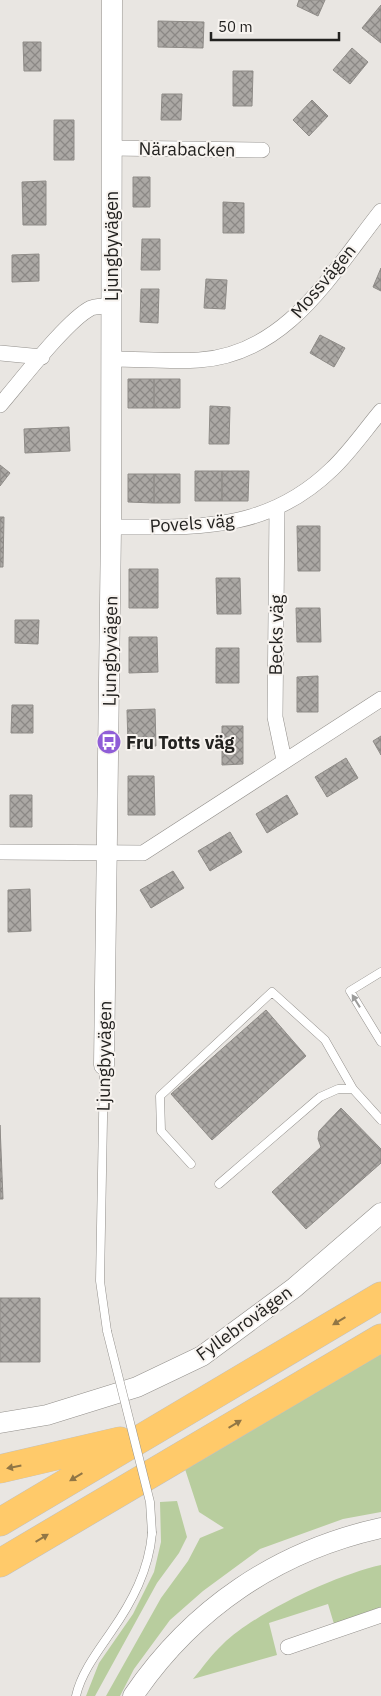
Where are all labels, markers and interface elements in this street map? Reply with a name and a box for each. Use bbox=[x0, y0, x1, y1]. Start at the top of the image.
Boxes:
scale bar bbox=[211, 10, 338, 42]
text: 50 m bbox=[218, 17, 253, 36]
street label: Närabacken bbox=[138, 137, 236, 161]
street label: Ljungbyvägen bbox=[100, 191, 123, 301]
street label: Mossvägen bbox=[285, 239, 361, 323]
street label: Povels väg bbox=[149, 509, 236, 537]
street label: Becks väg bbox=[264, 594, 288, 676]
street label: Ljungbyvägen bbox=[98, 596, 122, 706]
bus stop icon: Fru Totts väg bbox=[96, 729, 122, 755]
place label: Fru Totts väg bbox=[126, 731, 234, 754]
one-way arrow bbox=[351, 994, 360, 1007]
street label: Ljungbyvägen bbox=[92, 1001, 116, 1111]
street label: Fyllebrovägen bbox=[192, 1280, 296, 1366]
one-way arrow bbox=[333, 1317, 346, 1326]
one-way arrow bbox=[228, 1420, 243, 1428]
one-way arrow bbox=[5, 1463, 21, 1471]
one-way arrow bbox=[69, 1473, 82, 1482]
one-way arrow bbox=[35, 1534, 48, 1543]

